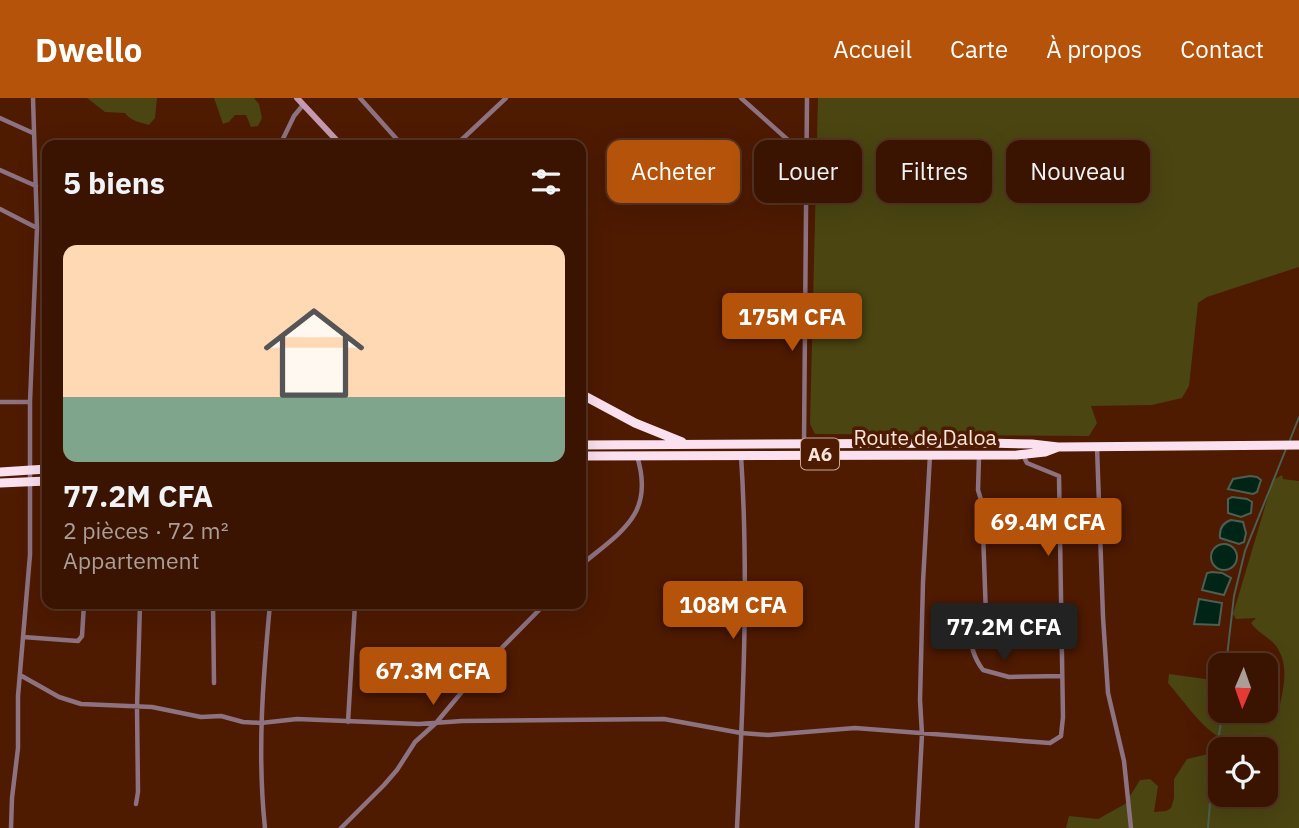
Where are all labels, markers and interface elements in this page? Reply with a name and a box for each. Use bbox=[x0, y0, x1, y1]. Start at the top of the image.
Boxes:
text: Dwello bbox=[35, 28, 142, 71]
text: Accueil bbox=[833, 33, 912, 65]
text: Carte bbox=[950, 33, 1008, 65]
text: À propos bbox=[1046, 33, 1142, 65]
text: Contact bbox=[1180, 33, 1264, 65]
chip: Acheter bbox=[607, 140, 740, 203]
chip: Louer bbox=[754, 140, 862, 203]
chip: Filtres bbox=[876, 140, 992, 203]
chip: Nouveau bbox=[1006, 140, 1150, 203]
text: 5 biens bbox=[63, 163, 165, 202]
icon: filters bbox=[527, 163, 565, 201]
icon: home bbox=[251, 290, 377, 416]
pin: 175M CFA bbox=[720, 294, 864, 353]
text: 175M CFA bbox=[738, 301, 846, 331]
street label: Route de Daloa bbox=[853, 423, 997, 451]
road number: A6 bbox=[801, 438, 839, 470]
text: 77.2M CFA bbox=[63, 476, 213, 515]
pin: 69.4M CFA bbox=[968, 498, 1128, 558]
text: 69.4M CFA bbox=[991, 506, 1105, 536]
text: 2 pièces · 72 m² bbox=[63, 515, 229, 545]
text: Appartement bbox=[63, 545, 200, 575]
pin: 108M CFA bbox=[661, 582, 805, 641]
text: 108M CFA bbox=[679, 589, 787, 619]
pin: 77.2M CFA bbox=[924, 603, 1084, 663]
text: 77.2M CFA bbox=[947, 611, 1061, 641]
pin: 67.3M CFA bbox=[353, 648, 513, 707]
north arrow bbox=[1208, 653, 1278, 723]
map controls bbox=[1208, 653, 1278, 807]
text: 67.3M CFA bbox=[376, 655, 490, 685]
button: locate bbox=[1208, 737, 1278, 807]

